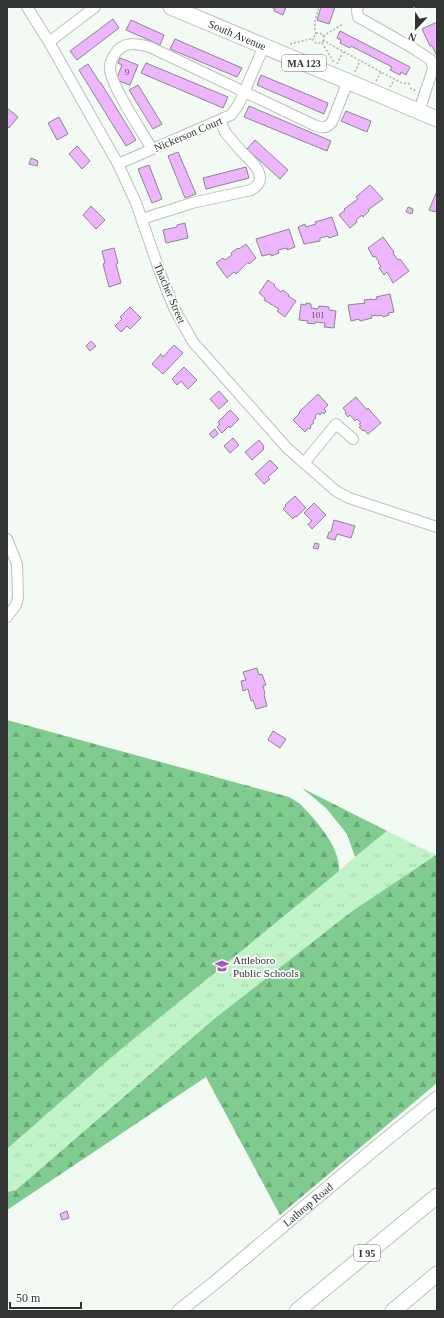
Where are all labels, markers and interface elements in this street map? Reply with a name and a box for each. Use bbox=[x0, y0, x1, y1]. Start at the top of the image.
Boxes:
north arrow bbox=[396, 8, 436, 48]
street label: South Avenue bbox=[207, 18, 268, 52]
text: N bbox=[406, 30, 418, 44]
road number: MA 123 bbox=[282, 55, 326, 71]
house number: 9 bbox=[125, 67, 130, 77]
street label: Nickerson Court bbox=[152, 114, 224, 154]
street label: Thacher Street bbox=[152, 261, 188, 325]
house number: 101 bbox=[311, 310, 325, 320]
place label: Attleboro Public Schools bbox=[233, 954, 299, 979]
school or university icon: Attleboro Public Schools bbox=[214, 958, 230, 974]
street label: Lathrop Road bbox=[281, 1180, 335, 1229]
road number: I 95 bbox=[354, 1245, 380, 1261]
scale bar bbox=[10, 1284, 81, 1310]
text: 50 m bbox=[16, 1291, 41, 1305]

